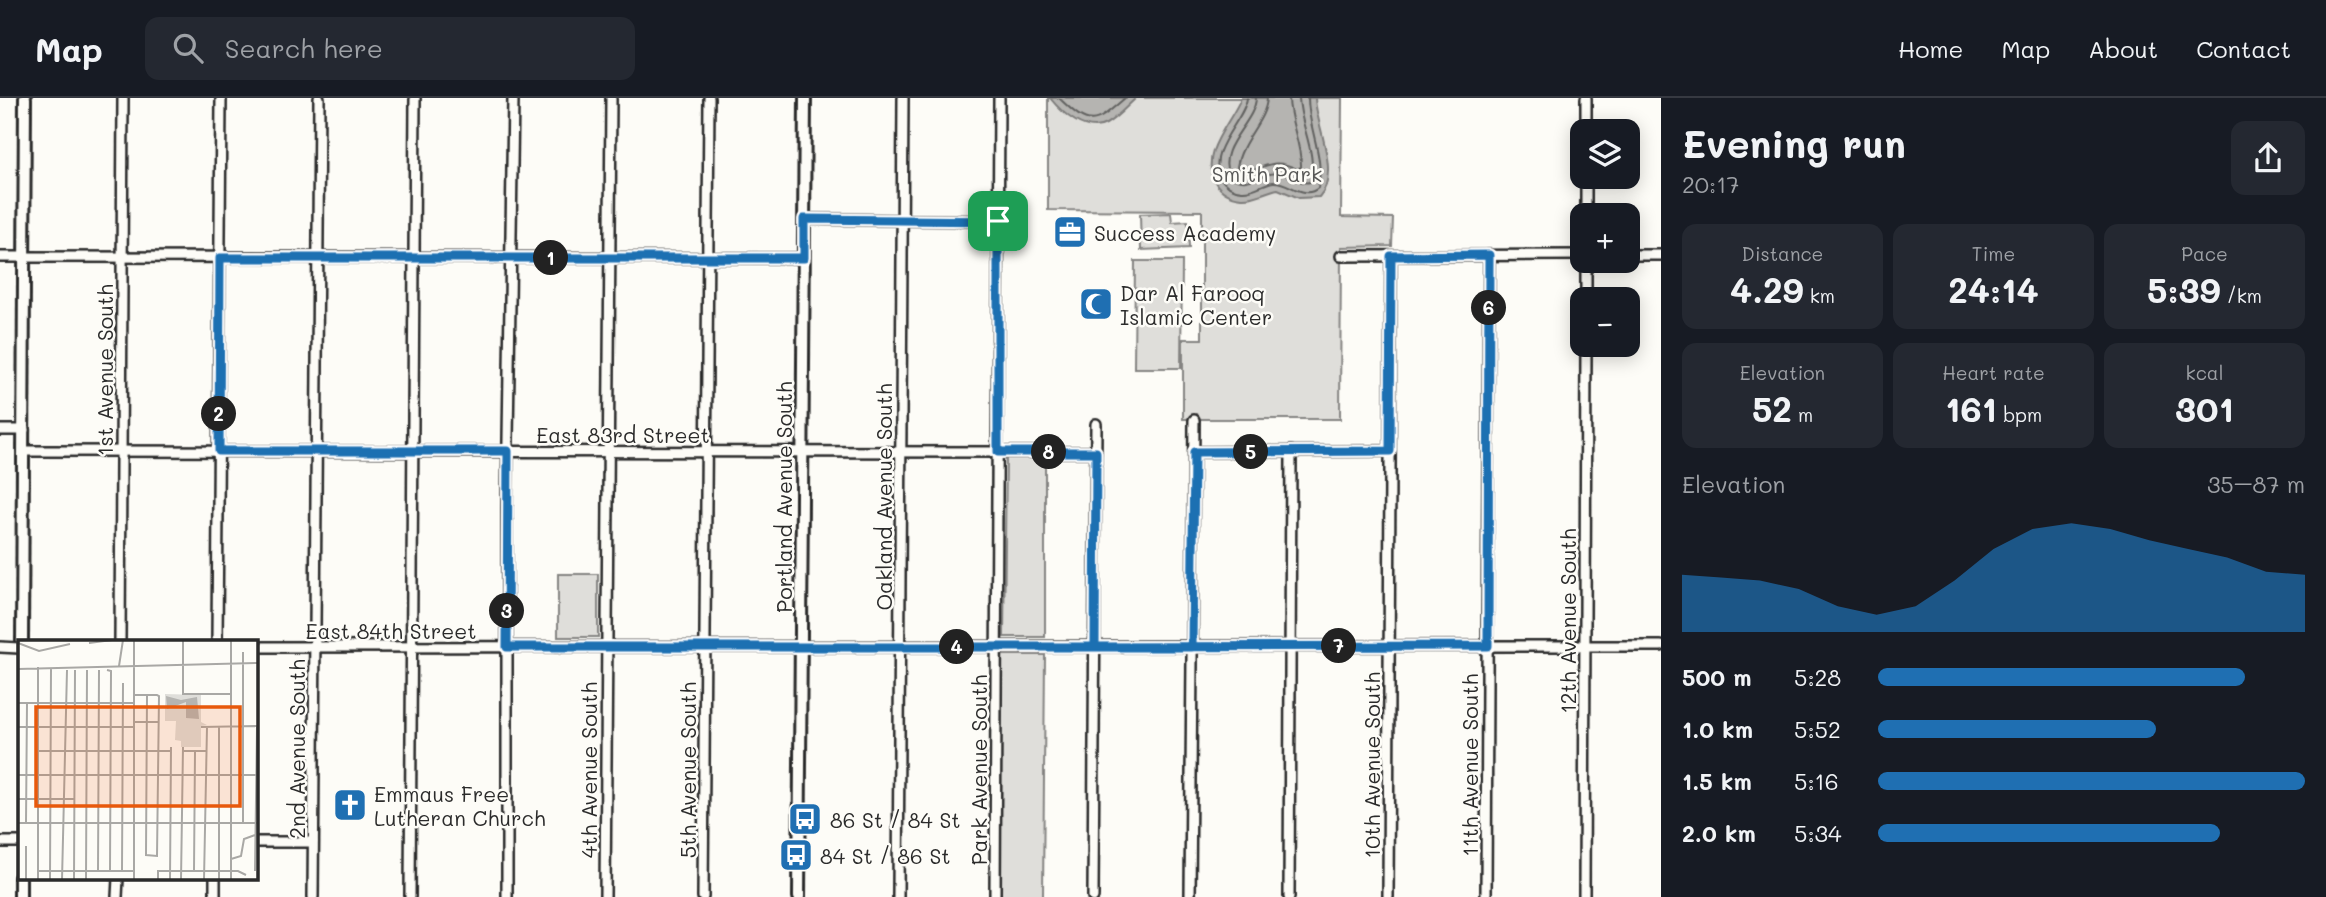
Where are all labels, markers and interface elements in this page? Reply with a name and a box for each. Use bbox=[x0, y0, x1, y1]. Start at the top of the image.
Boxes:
search box bbox=[145, 17, 635, 80]
text: Map bbox=[35, 27, 103, 70]
icon: search bbox=[169, 29, 207, 67]
text: Search here bbox=[225, 31, 383, 65]
text: Home bbox=[1898, 33, 1963, 64]
text: Map bbox=[2001, 33, 2050, 64]
text: About bbox=[2088, 33, 2158, 64]
text: Contact bbox=[2196, 33, 2291, 64]
text: Evening run bbox=[1682, 118, 1906, 168]
map controls bbox=[1570, 119, 1640, 357]
button: layers bbox=[1570, 119, 1640, 189]
button: share bbox=[2231, 121, 2305, 195]
park label: Smith Park bbox=[1212, 160, 1322, 187]
text: 20:17 bbox=[1682, 169, 1739, 199]
pin bbox=[968, 191, 1028, 251]
icon: arrive bbox=[979, 202, 1017, 240]
button: + bbox=[1570, 203, 1640, 273]
office icon: Success Academy bbox=[1051, 213, 1089, 251]
place label: Success Academy bbox=[1094, 219, 1276, 246]
pin: 1 bbox=[534, 240, 568, 276]
text: Distance bbox=[1742, 241, 1823, 266]
text: Time bbox=[1972, 241, 2015, 266]
text: Pace bbox=[2181, 241, 2228, 266]
text: 1 bbox=[546, 245, 555, 270]
text: 4.29 bbox=[1730, 266, 1804, 312]
text: 24:14 bbox=[1948, 266, 2039, 312]
text: 5:39 bbox=[2147, 266, 2221, 312]
place label: Dar Al Farooq Islamic Center bbox=[1120, 279, 1272, 330]
text: km bbox=[1804, 283, 1835, 308]
text: /km bbox=[2221, 283, 2262, 308]
street label: 1st Avenue South bbox=[91, 284, 118, 456]
mosque icon: Dar Al Farooq Islamic Center bbox=[1077, 285, 1115, 323]
button: − bbox=[1570, 287, 1640, 357]
pin: 6 bbox=[1472, 290, 1506, 326]
text: 6 bbox=[1483, 295, 1494, 320]
text: Elevation bbox=[1740, 360, 1825, 385]
text: Heart rate bbox=[1942, 360, 2045, 385]
text: kcal bbox=[2186, 360, 2223, 385]
street label: Portland Avenue South bbox=[770, 381, 797, 613]
street label: Oakland Avenue South bbox=[870, 383, 897, 611]
text: 52 bbox=[1752, 385, 1792, 431]
text: 161 bbox=[1945, 385, 1997, 431]
text: 301 bbox=[2175, 385, 2234, 431]
pin: 2 bbox=[202, 396, 236, 432]
text: 2 bbox=[213, 401, 224, 426]
text: m bbox=[1792, 402, 1813, 427]
text: bpm bbox=[1997, 402, 2042, 427]
street label: East 83rd Street bbox=[536, 421, 710, 448]
pin: 8 bbox=[1032, 434, 1066, 470]
pin: 5 bbox=[1234, 434, 1268, 470]
text: 8 bbox=[1043, 439, 1054, 464]
text: 5 bbox=[1245, 439, 1256, 464]
text: Elevation bbox=[1682, 469, 1785, 499]
text: 35–87 m bbox=[2207, 469, 2305, 499]
street label: 12th Avenue South bbox=[1554, 528, 1581, 714]
pin: 3 bbox=[490, 594, 524, 628]
text: 3 bbox=[501, 598, 512, 623]
street label: East 84th Street bbox=[306, 617, 476, 644]
pin: 7 bbox=[1322, 628, 1356, 664]
pin: 4 bbox=[940, 630, 974, 664]
text: 7 bbox=[1333, 633, 1344, 658]
text: 4 bbox=[950, 634, 963, 659]
inset map bbox=[18, 640, 257, 880]
street label: 2nd Avenue South bbox=[283, 659, 310, 839]
text: 500 m bbox=[1682, 662, 1752, 692]
text: 5:28 bbox=[1794, 662, 1841, 692]
street label: 10th Avenue South bbox=[1358, 672, 1385, 858]
street label: 11th Avenue South bbox=[1456, 674, 1483, 856]
street label: Park Avenue South bbox=[965, 675, 992, 865]
street label: 4th Avenue South bbox=[575, 682, 602, 858]
street label: 5th Avenue South bbox=[674, 682, 701, 858]
text: 1.0 km bbox=[1682, 714, 1753, 744]
text: 5:52 bbox=[1794, 714, 1841, 744]
text: 1.5 km bbox=[1682, 766, 1752, 796]
text: 5:16 bbox=[1794, 766, 1839, 796]
place label: Emmaus Free Lutheran Church bbox=[374, 780, 546, 831]
church icon: Emmaus Free Lutheran Church bbox=[331, 786, 369, 824]
bus stop icon: 86 St / 84 St bbox=[786, 800, 824, 838]
place label: 86 St / 84 St bbox=[830, 806, 960, 833]
text: 2.0 km bbox=[1682, 818, 1756, 848]
text: 5:34 bbox=[1794, 818, 1842, 848]
bus stop icon: 84 St / 86 St bbox=[777, 836, 815, 874]
place label: 84 St / 86 St bbox=[820, 842, 950, 869]

